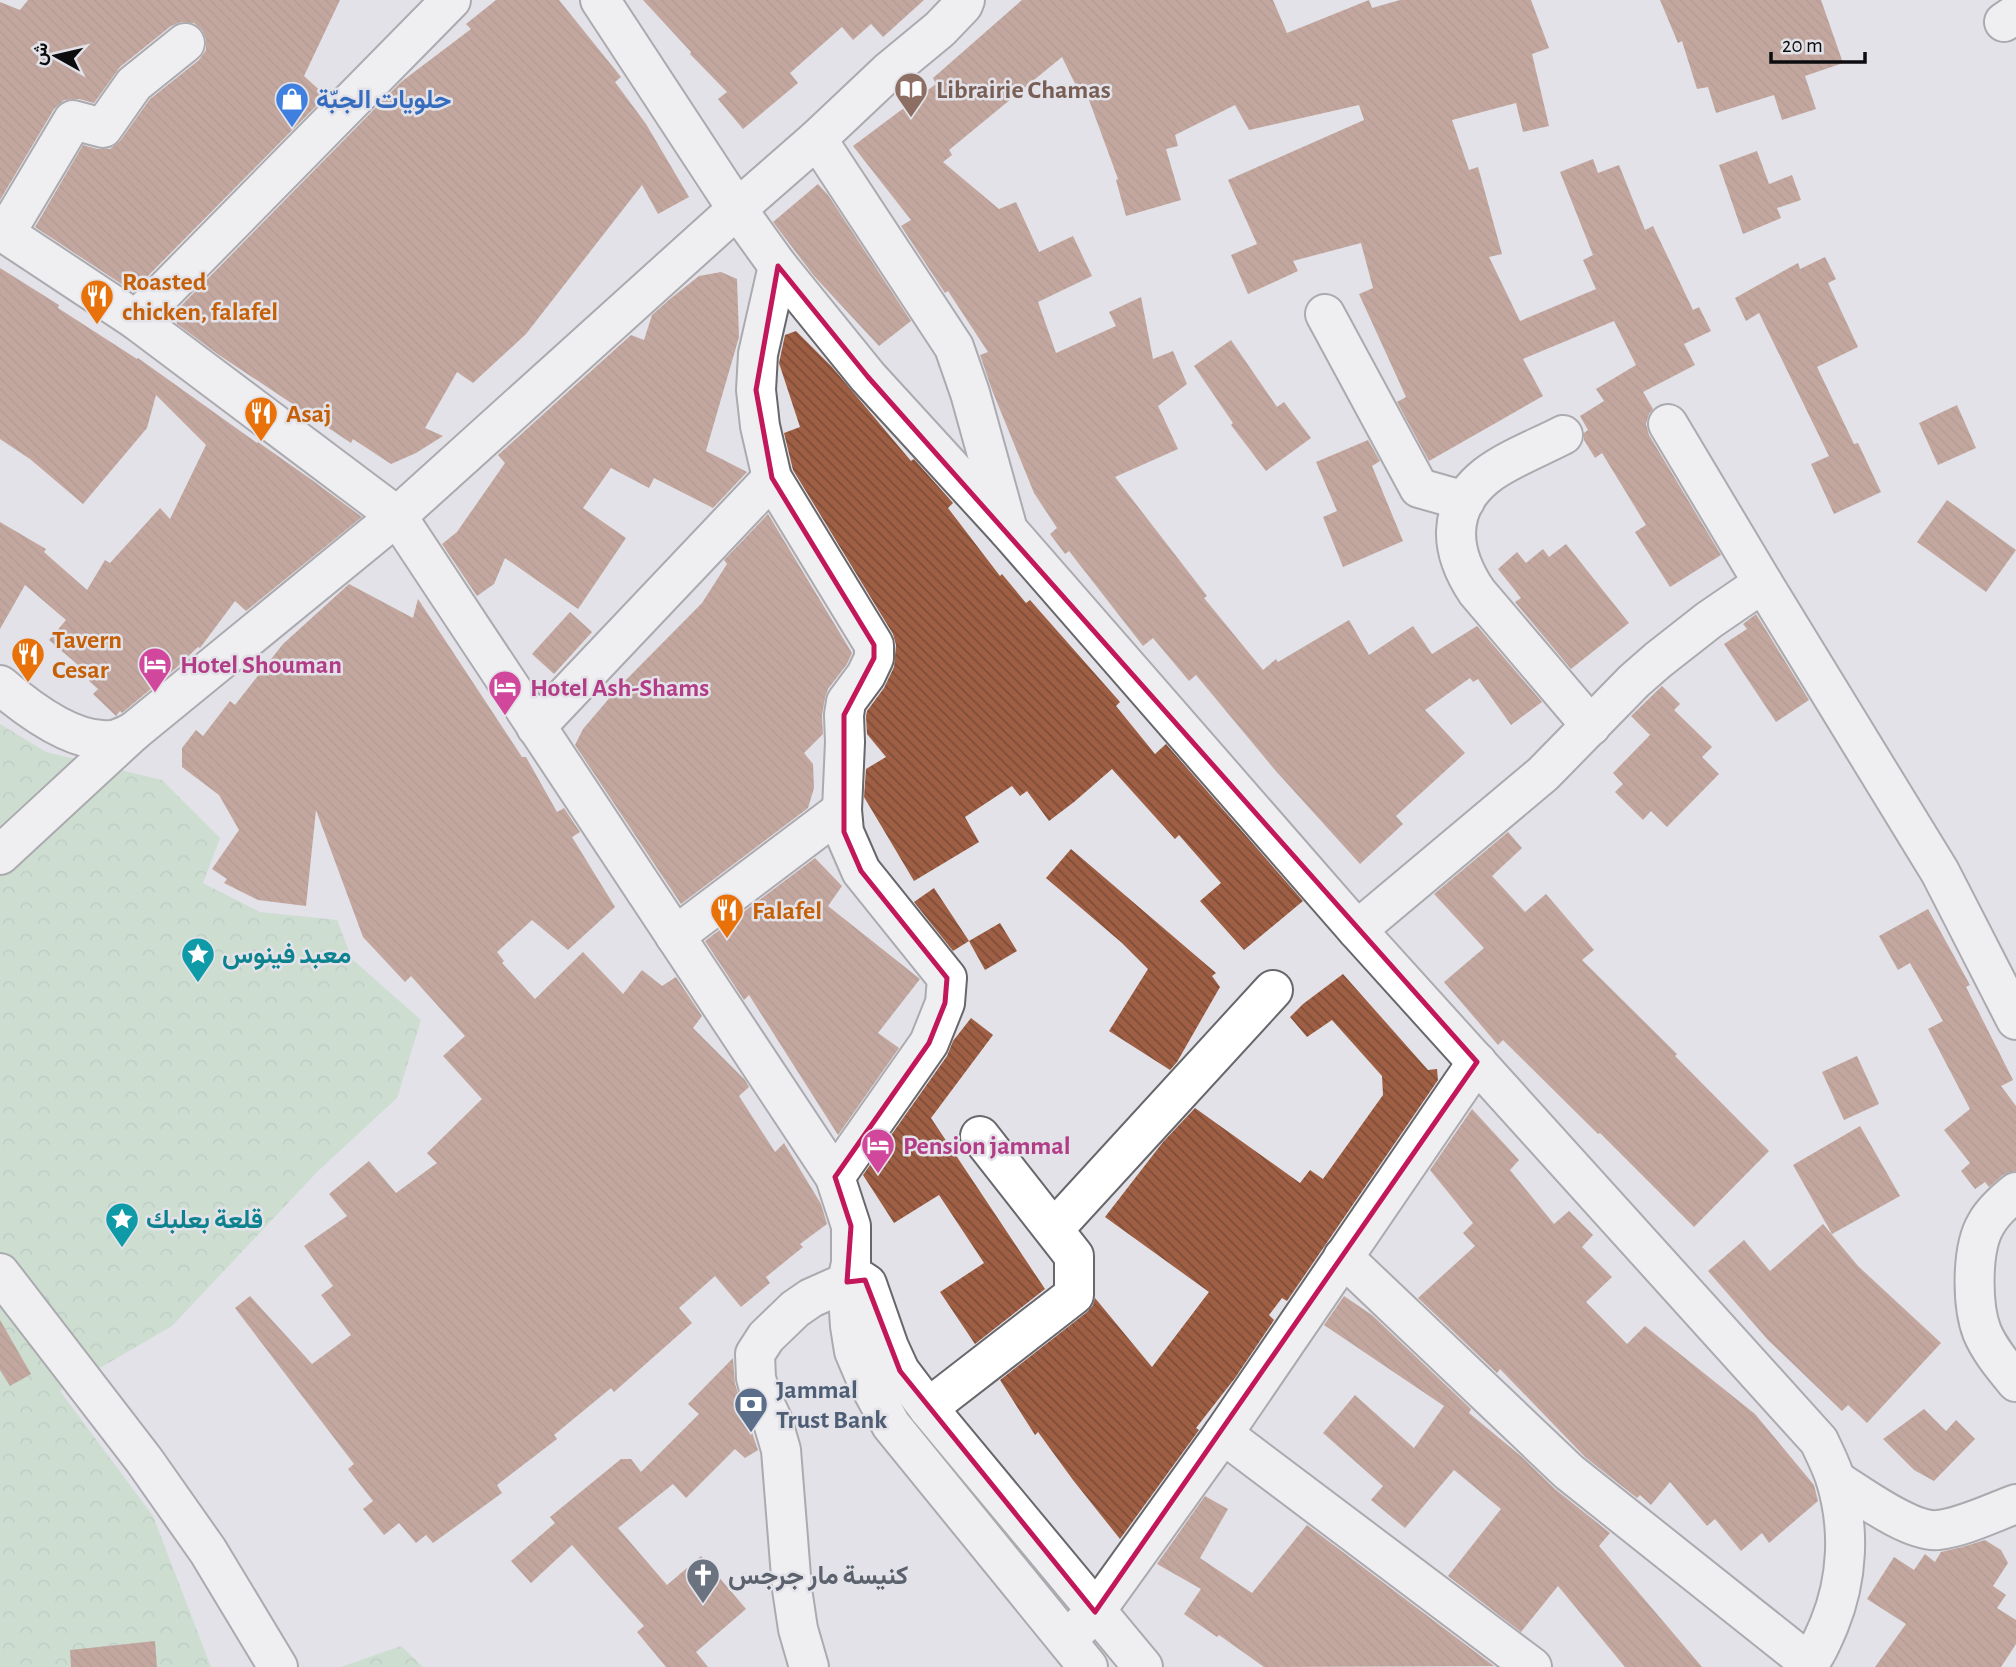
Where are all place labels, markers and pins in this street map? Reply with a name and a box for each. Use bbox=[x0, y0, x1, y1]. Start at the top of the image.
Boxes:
library icon: Librairie Chamas bbox=[892, 70, 930, 119]
place label: Librairie Chamas bbox=[936, 77, 1111, 103]
shop icon: حلويات الجبّة bbox=[273, 80, 311, 129]
place label: حلويات الجبّة bbox=[316, 87, 452, 115]
place label: Roasted chicken, falafel bbox=[122, 269, 278, 325]
restaurant icon: Roasted chicken, falafel bbox=[78, 277, 116, 326]
restaurant icon: Asaj bbox=[242, 394, 280, 443]
place label: Asaj bbox=[286, 401, 332, 427]
place label: Tavern Cesar bbox=[52, 627, 122, 683]
restaurant icon: Tavern Cesar bbox=[9, 635, 47, 684]
hotel icon: Hotel Shouman bbox=[136, 645, 174, 694]
place label: Hotel Shouman bbox=[180, 652, 342, 678]
hotel icon: Hotel Ash-Shams bbox=[486, 668, 524, 717]
place label: Hotel Ash-Shams bbox=[530, 675, 709, 701]
restaurant icon: Falafel bbox=[708, 891, 746, 940]
place label: Falafel bbox=[752, 898, 822, 924]
place icon: معبد فينوس bbox=[179, 935, 217, 984]
place label: معبد فينوس bbox=[222, 942, 351, 970]
hotel icon: Pension jammal bbox=[859, 1126, 897, 1175]
place label: Pension jammal bbox=[903, 1133, 1071, 1159]
place icon: قلعة بعلبك bbox=[103, 1200, 141, 1249]
place label: قلعة بعلبك bbox=[146, 1207, 263, 1234]
place label: Jammal Trust Bank bbox=[776, 1377, 887, 1433]
bank icon: Jammal Trust Bank bbox=[732, 1385, 770, 1434]
church icon: كنيسة مار جرجس bbox=[684, 1556, 722, 1605]
place label: كنيسة مار جرجس bbox=[728, 1563, 909, 1591]

